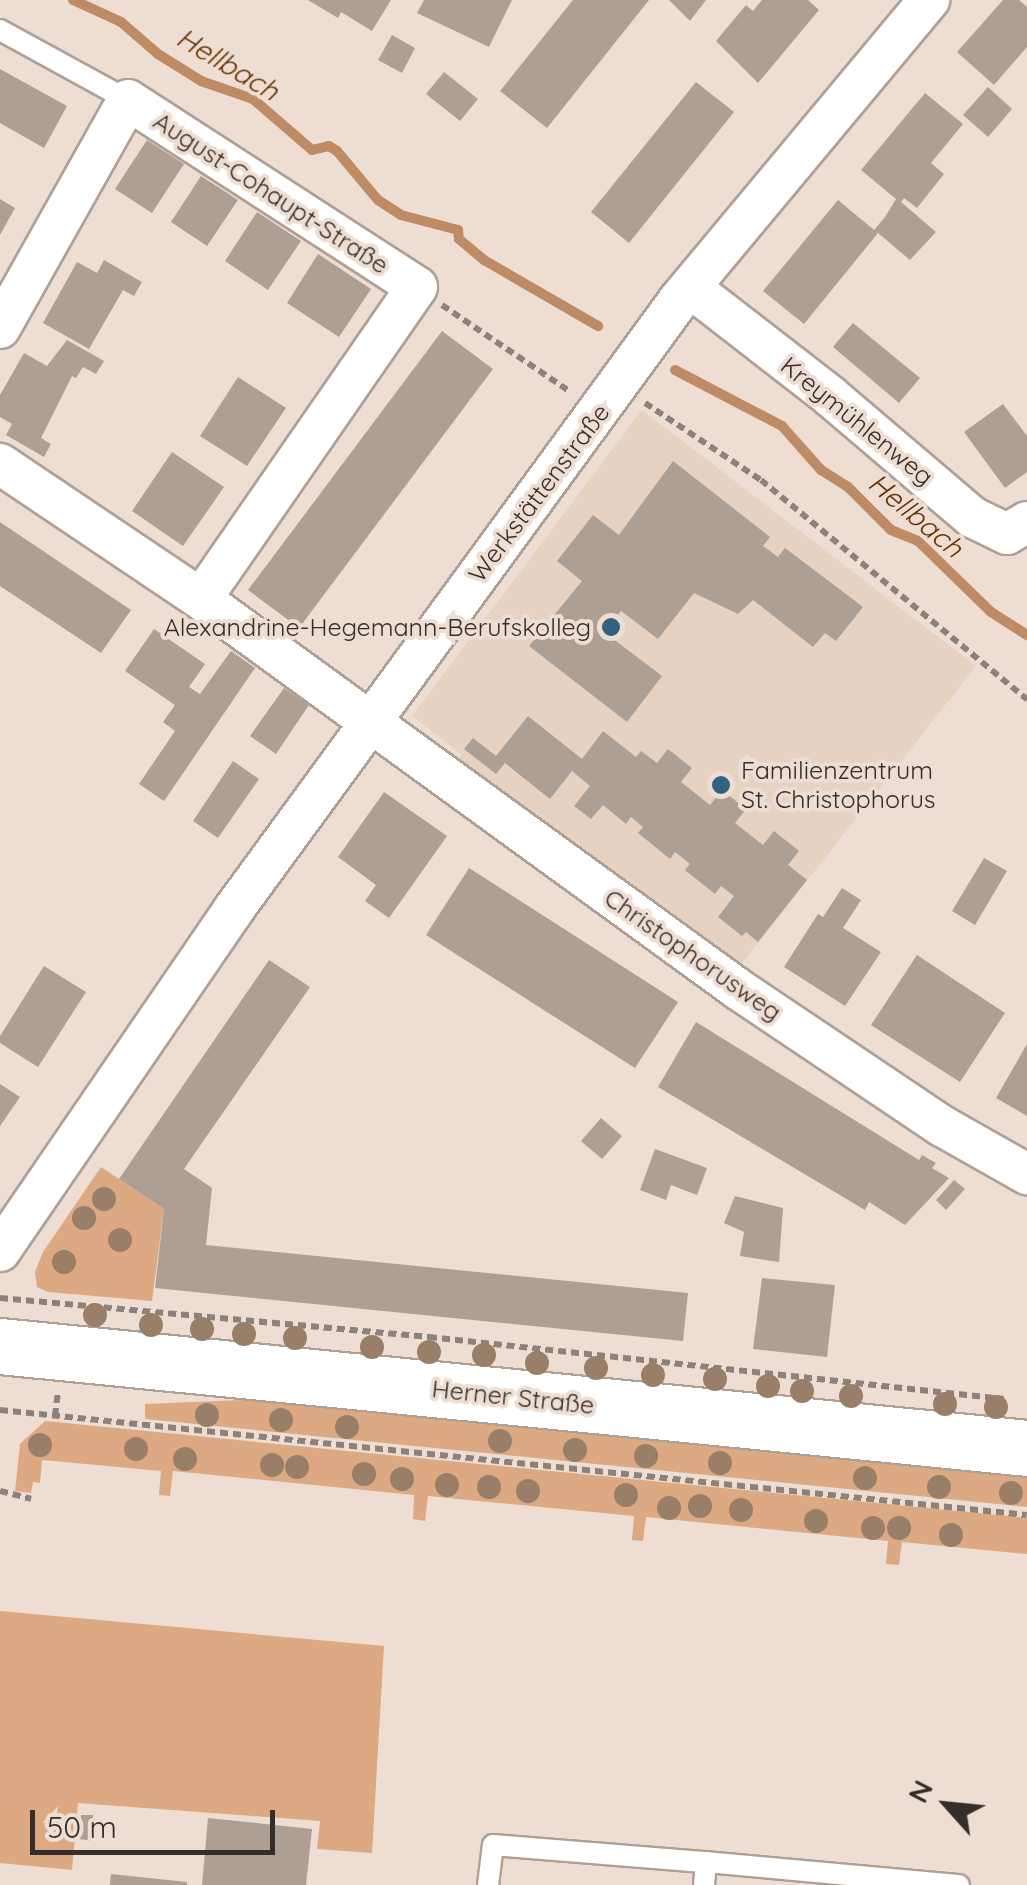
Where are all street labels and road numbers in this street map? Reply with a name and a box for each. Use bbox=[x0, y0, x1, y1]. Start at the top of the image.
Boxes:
street label: August-Cohaupt-Straße bbox=[148, 106, 394, 280]
street label: Kreymühlenweg bbox=[775, 350, 939, 492]
street label: Werkstättenstraße bbox=[462, 398, 616, 588]
street label: Christophorusweg bbox=[599, 883, 787, 1027]
street label: Herner Straße bbox=[430, 1374, 596, 1420]

